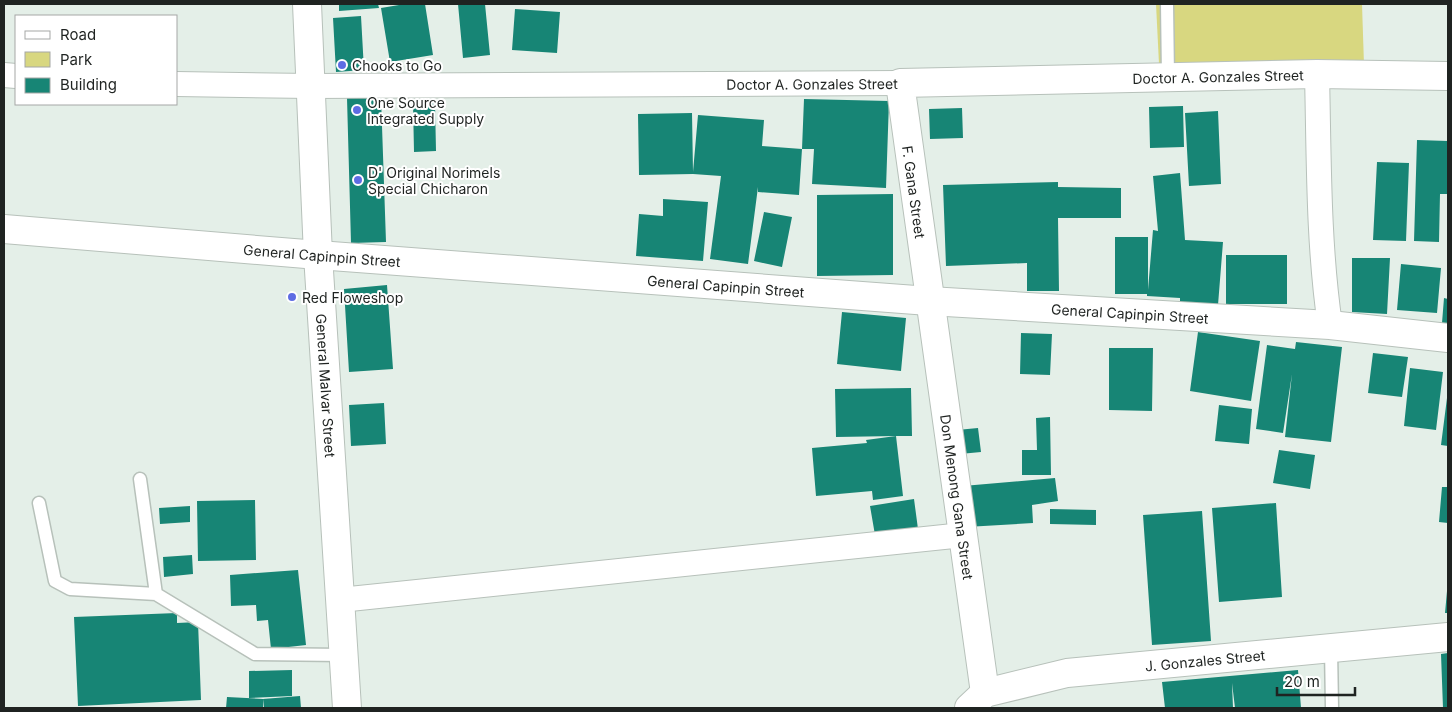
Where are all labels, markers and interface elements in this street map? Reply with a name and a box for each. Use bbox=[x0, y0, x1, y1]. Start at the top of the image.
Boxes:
legend bbox=[15, 15, 178, 105]
text: Road bbox=[60, 25, 96, 44]
text: Park bbox=[60, 50, 93, 69]
place label: Chooks to Go bbox=[352, 57, 442, 74]
marker: Chooks to Go bbox=[336, 59, 348, 71]
street label: Doctor A. Gonzales Street bbox=[1132, 66, 1304, 86]
text: Building bbox=[60, 75, 117, 94]
street label: Doctor A. Gonzales Street bbox=[726, 75, 898, 92]
place label: One Source Integrated Supply bbox=[367, 94, 484, 127]
marker: One Source Integrated Supply bbox=[351, 104, 363, 116]
street label: F. Gana Street bbox=[899, 144, 929, 240]
place label: D' Original Norimels Special Chicharon bbox=[368, 164, 500, 197]
marker: D' Original Norimels Special Chicharon bbox=[352, 174, 364, 186]
street label: General Capinpin Street bbox=[243, 240, 402, 270]
street label: General Capinpin Street bbox=[647, 271, 805, 300]
place label: Red Floweshop bbox=[302, 289, 403, 306]
marker: Red Floweshop bbox=[286, 291, 298, 303]
street label: General Capinpin Street bbox=[1051, 300, 1209, 326]
street label: General Malvar Street bbox=[313, 313, 339, 458]
street label: Don Menong Gana Street bbox=[937, 413, 977, 581]
street label: J. Gonzales Street bbox=[1144, 646, 1266, 674]
scale bar bbox=[1277, 664, 1354, 696]
text: 20 m bbox=[1284, 672, 1320, 691]

